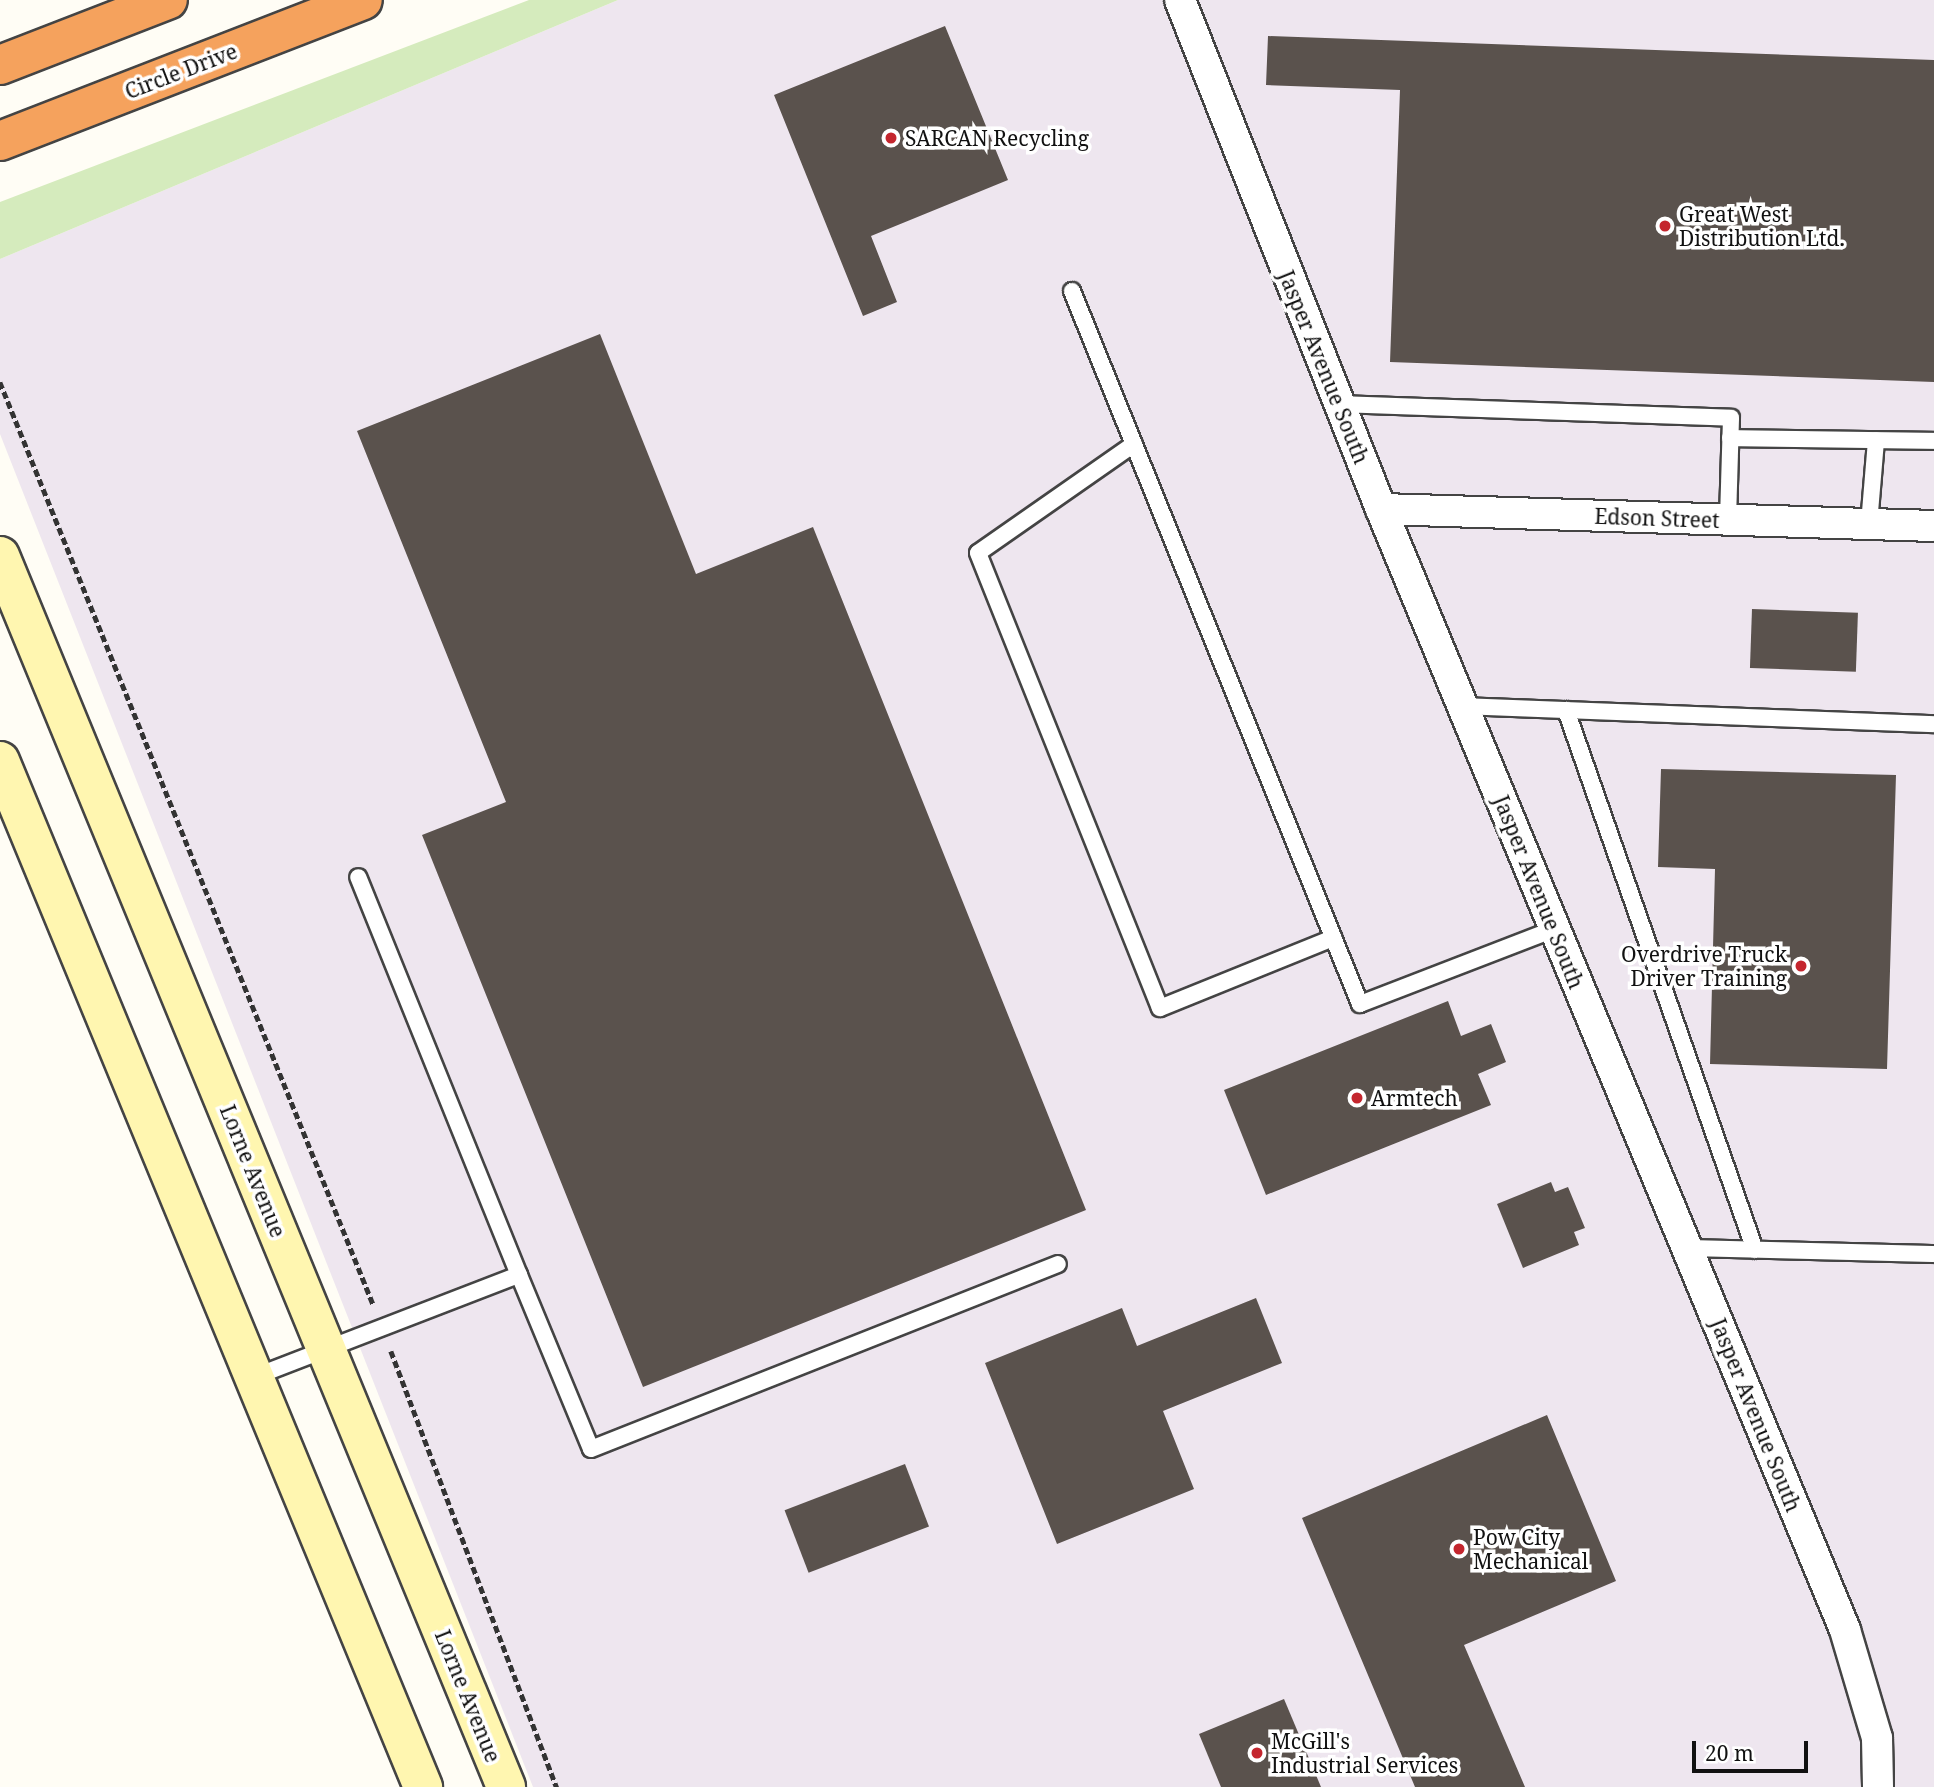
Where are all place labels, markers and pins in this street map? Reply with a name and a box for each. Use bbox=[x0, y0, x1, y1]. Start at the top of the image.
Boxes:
place label: SARCAN Recycling bbox=[905, 125, 1089, 151]
marker: SARCAN Recycling bbox=[883, 130, 899, 146]
place label: Great West Distribution Ltd. bbox=[1679, 201, 1845, 251]
marker: Great West Distribution Ltd. bbox=[1657, 218, 1673, 234]
place label: Overdrive Truck Driver Training bbox=[1621, 941, 1787, 991]
marker: Overdrive Truck Driver Training bbox=[1793, 958, 1809, 974]
place label: Armtech bbox=[1371, 1085, 1458, 1111]
marker: Armtech bbox=[1349, 1090, 1365, 1106]
place label: Pow City Mechanical bbox=[1473, 1524, 1588, 1574]
marker: Pow City Mechanical bbox=[1451, 1541, 1467, 1557]
place label: McGill's Industrial Services bbox=[1271, 1728, 1458, 1778]
marker: McGill's Industrial Services bbox=[1249, 1745, 1265, 1761]

